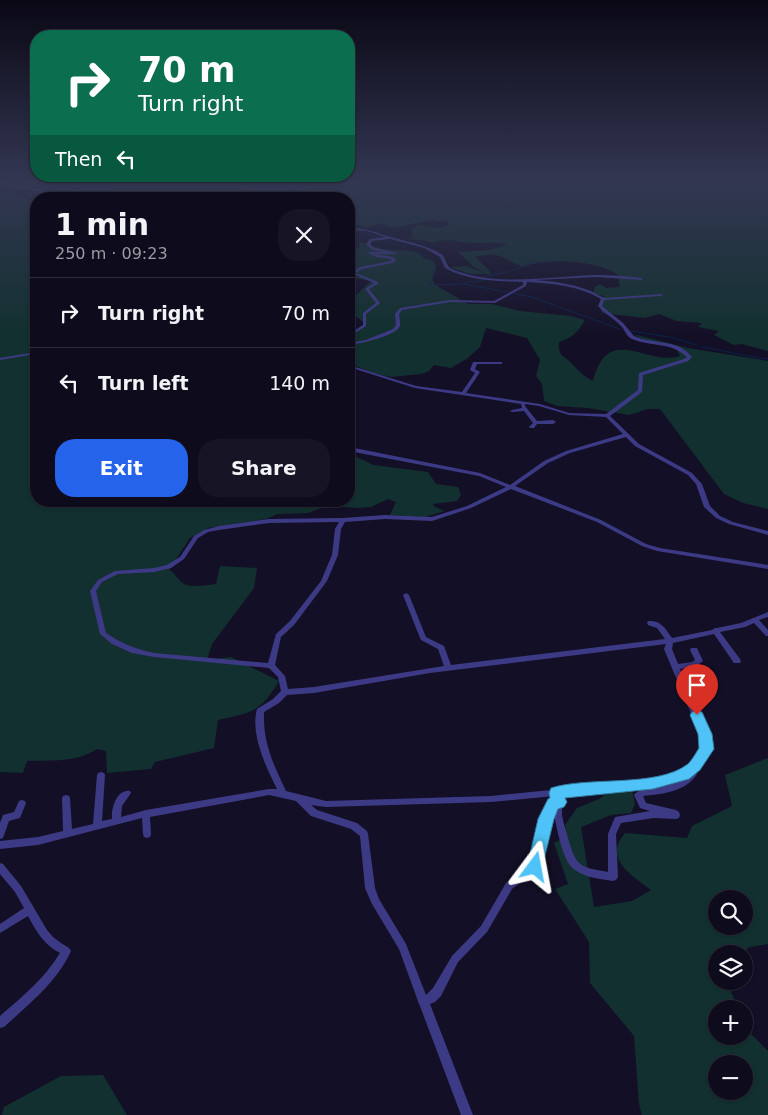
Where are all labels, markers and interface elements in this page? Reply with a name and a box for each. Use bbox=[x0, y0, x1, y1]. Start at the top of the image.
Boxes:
icon: right bbox=[55, 50, 120, 115]
text: 70 m bbox=[138, 50, 235, 90]
text: Turn right bbox=[138, 91, 243, 116]
icon: left bbox=[112, 145, 140, 173]
text: Then bbox=[55, 148, 102, 170]
text: 1 min bbox=[55, 207, 149, 242]
button: close bbox=[278, 209, 330, 261]
text: 250 m · 09:23 bbox=[55, 244, 168, 263]
icon: right bbox=[55, 299, 83, 327]
text: Turn right bbox=[98, 302, 204, 324]
text: 70 m bbox=[281, 302, 330, 324]
icon: left bbox=[55, 369, 83, 397]
text: Turn left bbox=[98, 372, 189, 394]
text: 140 m bbox=[269, 372, 330, 394]
button: Exit bbox=[55, 439, 188, 497]
button: Share bbox=[198, 439, 330, 497]
pin bbox=[676, 664, 718, 715]
icon: arrive bbox=[683, 671, 711, 699]
position arrow bbox=[508, 840, 560, 892]
map controls bbox=[708, 890, 753, 1100]
button: search bbox=[708, 890, 753, 935]
button: layers bbox=[708, 945, 753, 990]
button: + bbox=[708, 1000, 753, 1045]
button: − bbox=[708, 1055, 753, 1100]

